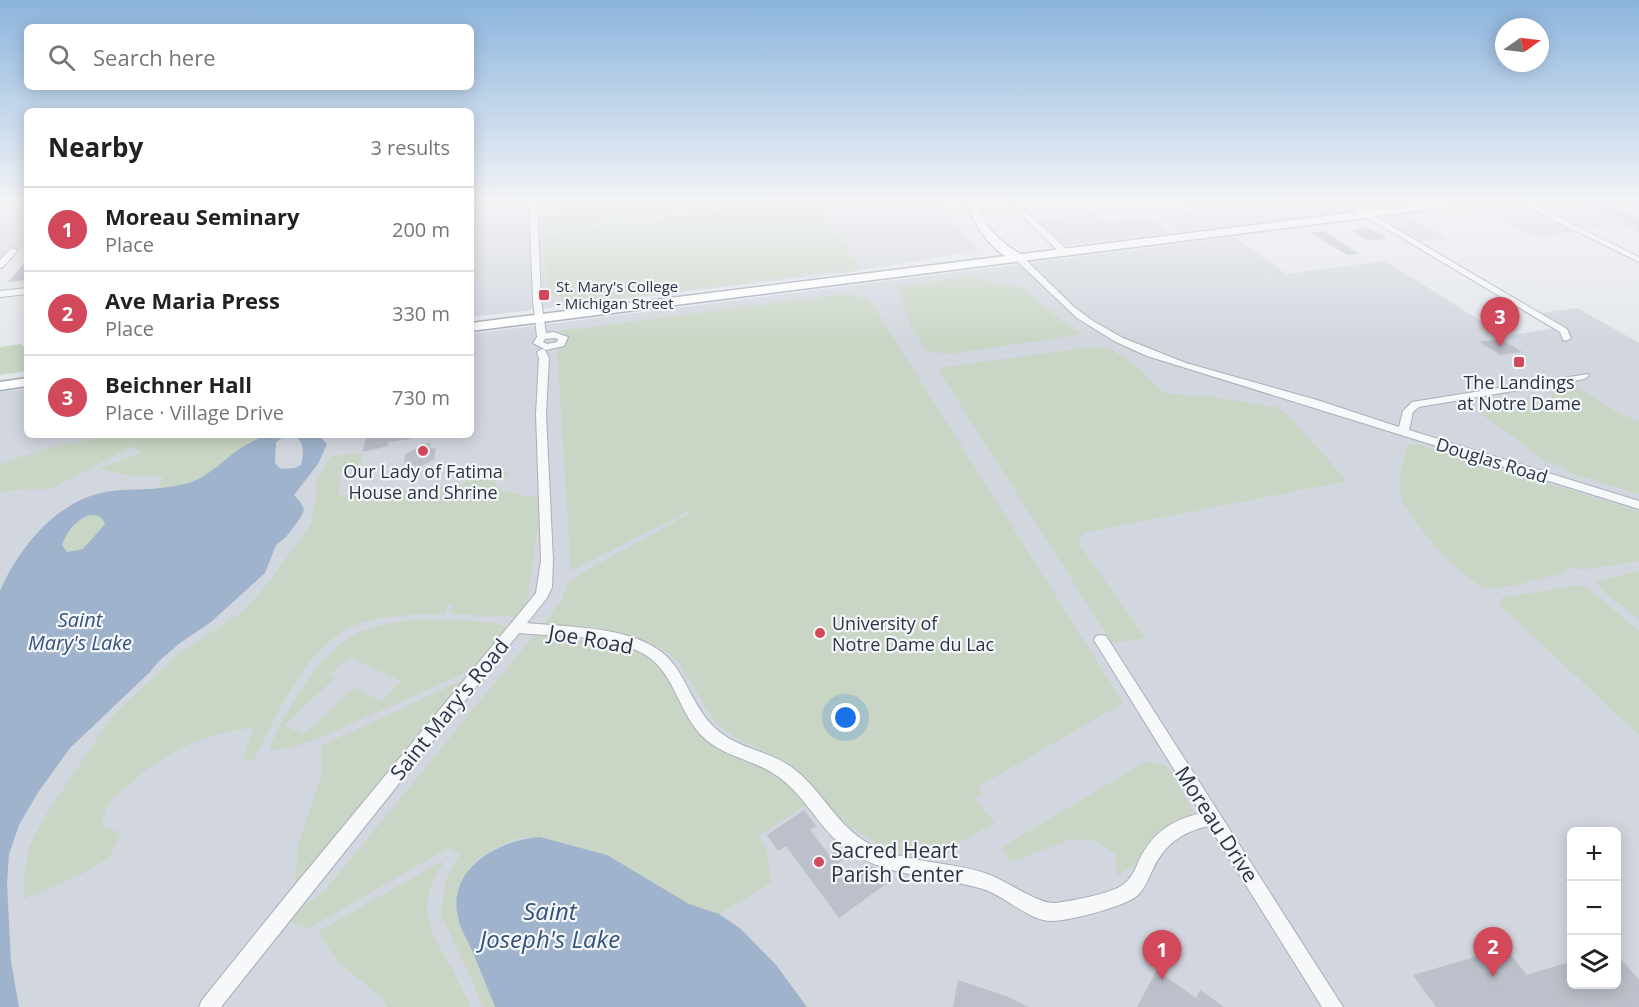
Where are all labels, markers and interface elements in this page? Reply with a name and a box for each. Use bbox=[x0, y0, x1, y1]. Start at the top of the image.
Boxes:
north arrow bbox=[1495, 18, 1549, 72]
search box bbox=[24, 24, 474, 90]
icon: search bbox=[45, 41, 78, 74]
text: Search here bbox=[93, 42, 216, 72]
text: Nearby bbox=[48, 129, 143, 165]
text: 3 results bbox=[370, 134, 450, 161]
text: Moreau Seminary bbox=[105, 201, 300, 231]
text: 1 bbox=[62, 216, 73, 243]
text: 200 m bbox=[392, 216, 450, 243]
text: Place bbox=[105, 231, 154, 258]
place label: St. Mary's College - Michigan Street bbox=[556, 276, 678, 313]
text: Ave Maria Press bbox=[105, 285, 280, 315]
marker: St. Mary's College - Michigan Street bbox=[537, 288, 551, 302]
pin: 3 bbox=[1480, 298, 1520, 347]
text: 2 bbox=[62, 300, 73, 327]
text: 330 m bbox=[392, 300, 450, 327]
text: Place bbox=[105, 315, 154, 342]
marker: The Landings at Notre Dame bbox=[1512, 355, 1526, 369]
text: Beichner Hall bbox=[105, 369, 252, 399]
place label: The Landings at Notre Dame bbox=[1457, 370, 1581, 415]
text: 3 bbox=[62, 384, 73, 411]
text: 730 m bbox=[392, 384, 450, 411]
text: Place · Village Drive bbox=[105, 399, 284, 426]
street label: Douglas Road bbox=[1433, 432, 1551, 488]
marker: Our Lady of Fatima House and Shrine bbox=[416, 444, 430, 458]
place label: Our Lady of Fatima House and Shrine bbox=[343, 459, 503, 504]
water label: Saint Mary's Lake bbox=[28, 606, 132, 656]
place label: University of Notre Dame du Lac bbox=[832, 611, 995, 656]
street label: Joe Road bbox=[544, 617, 636, 660]
marker: University of Notre Dame du Lac bbox=[813, 626, 827, 640]
street label: Saint Mary's Road bbox=[383, 633, 515, 785]
your location bbox=[831, 703, 860, 732]
street label: Moreau Drive bbox=[1169, 760, 1265, 888]
map controls bbox=[1567, 827, 1621, 989]
button: + bbox=[1567, 827, 1621, 881]
place label: Sacred Heart Parish Center bbox=[831, 836, 964, 888]
marker: Sacred Heart Parish Center bbox=[812, 855, 826, 869]
button: − bbox=[1567, 881, 1621, 935]
water label: Saint Joseph's Lake bbox=[476, 894, 620, 955]
pin: 2 bbox=[1474, 928, 1512, 977]
pin: 1 bbox=[1142, 930, 1182, 980]
button: layers bbox=[1567, 935, 1621, 989]

